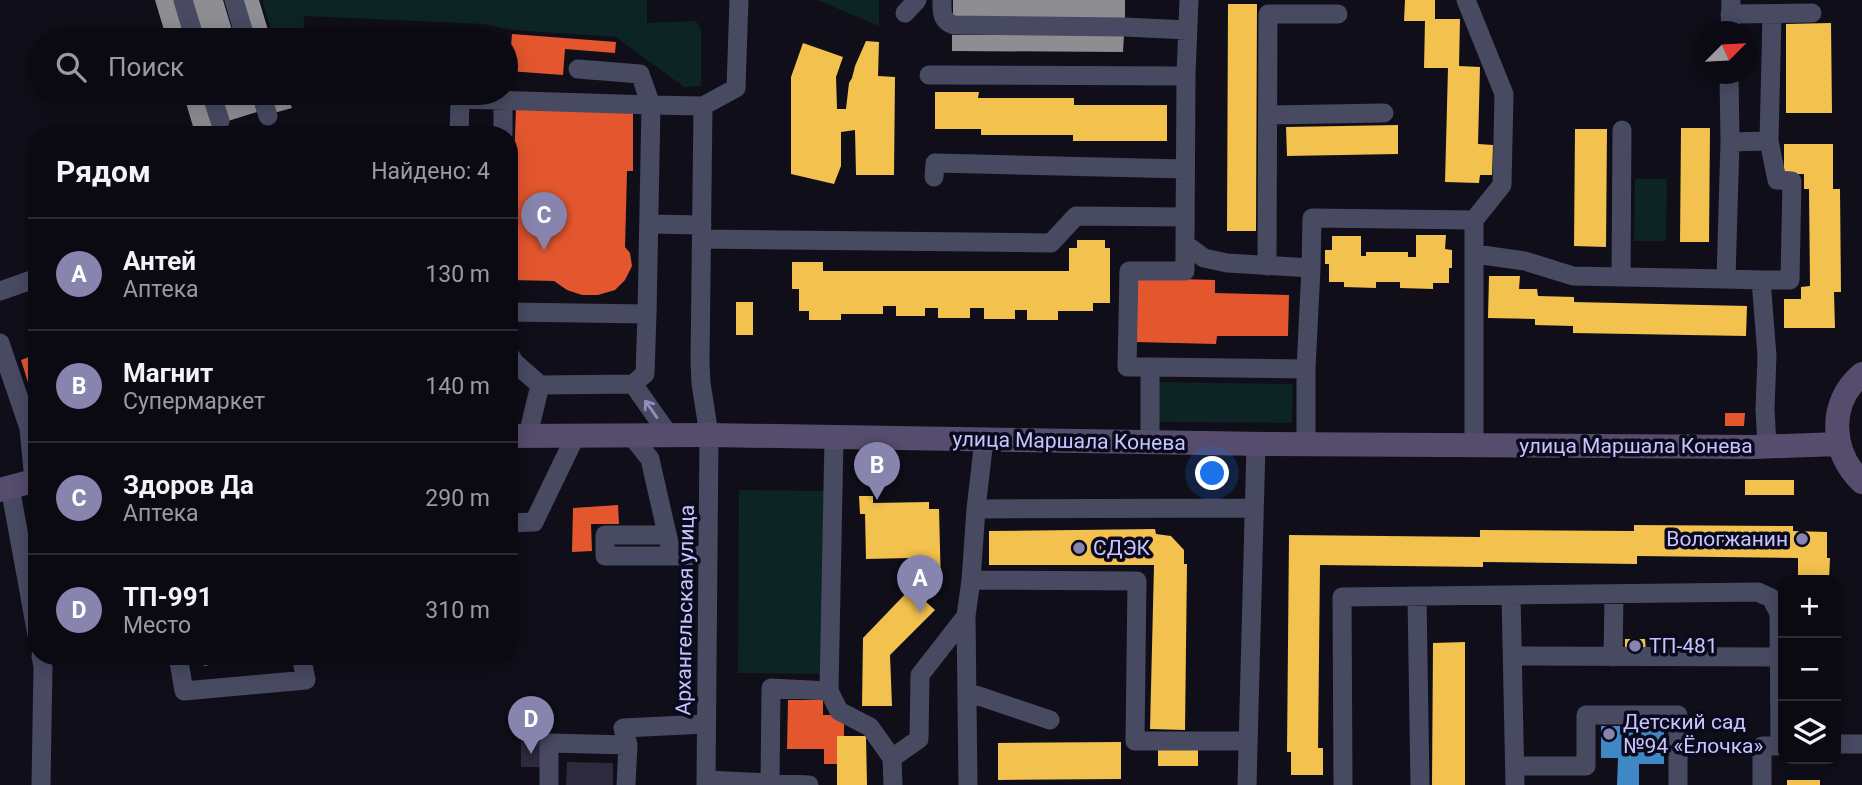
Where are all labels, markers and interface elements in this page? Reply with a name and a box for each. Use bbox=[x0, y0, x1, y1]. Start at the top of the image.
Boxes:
north arrow bbox=[1694, 21, 1757, 84]
search box bbox=[28, 28, 518, 105]
icon: search bbox=[52, 48, 90, 86]
text: Поиск bbox=[108, 52, 184, 82]
text: Рядом bbox=[56, 154, 151, 189]
text: Найдено: 4 bbox=[371, 158, 490, 185]
pin: C bbox=[521, 192, 567, 250]
text: Антей bbox=[123, 246, 196, 276]
text: A bbox=[71, 261, 87, 288]
text: 130 m bbox=[425, 261, 490, 288]
text: Аптека bbox=[123, 276, 199, 303]
text: Магнит bbox=[123, 358, 213, 388]
text: B bbox=[72, 373, 86, 400]
text: 140 m bbox=[425, 373, 490, 400]
text: Супермаркет bbox=[123, 388, 265, 415]
one-way arrow bbox=[644, 400, 658, 419]
street label: улица Маршала Конева bbox=[952, 427, 1186, 455]
street label: улица Маршала Конева bbox=[1519, 434, 1753, 458]
pin: B bbox=[854, 442, 900, 500]
your location bbox=[1195, 456, 1229, 490]
text: Здоров Да bbox=[123, 470, 254, 500]
text: C bbox=[71, 485, 87, 512]
text: 290 m bbox=[425, 485, 490, 512]
text: Аптека bbox=[123, 500, 199, 527]
street label: Архангельская улица bbox=[671, 504, 699, 716]
place label: Вологжанин bbox=[1666, 527, 1788, 551]
marker: Вологжанин bbox=[1794, 531, 1810, 547]
place label: СДЭК bbox=[1093, 536, 1151, 560]
marker: СДЭК bbox=[1071, 540, 1087, 556]
pin: A bbox=[897, 555, 943, 613]
map controls bbox=[1778, 575, 1841, 764]
button: + bbox=[1778, 575, 1841, 638]
text: ТП-991 bbox=[123, 582, 213, 612]
text: D bbox=[72, 597, 86, 624]
text: 310 m bbox=[425, 597, 490, 624]
text: Место bbox=[123, 612, 191, 639]
place label: ТП-481 bbox=[1649, 634, 1718, 658]
marker: ТП-481 bbox=[1627, 638, 1643, 654]
button: − bbox=[1778, 638, 1841, 701]
pin: D bbox=[508, 696, 554, 754]
button: layers bbox=[1778, 701, 1841, 764]
place label: Детский сад №94 «Ёлочка» bbox=[1623, 710, 1764, 758]
marker: Детский сад №94 «Ёлочка» bbox=[1601, 726, 1617, 742]

